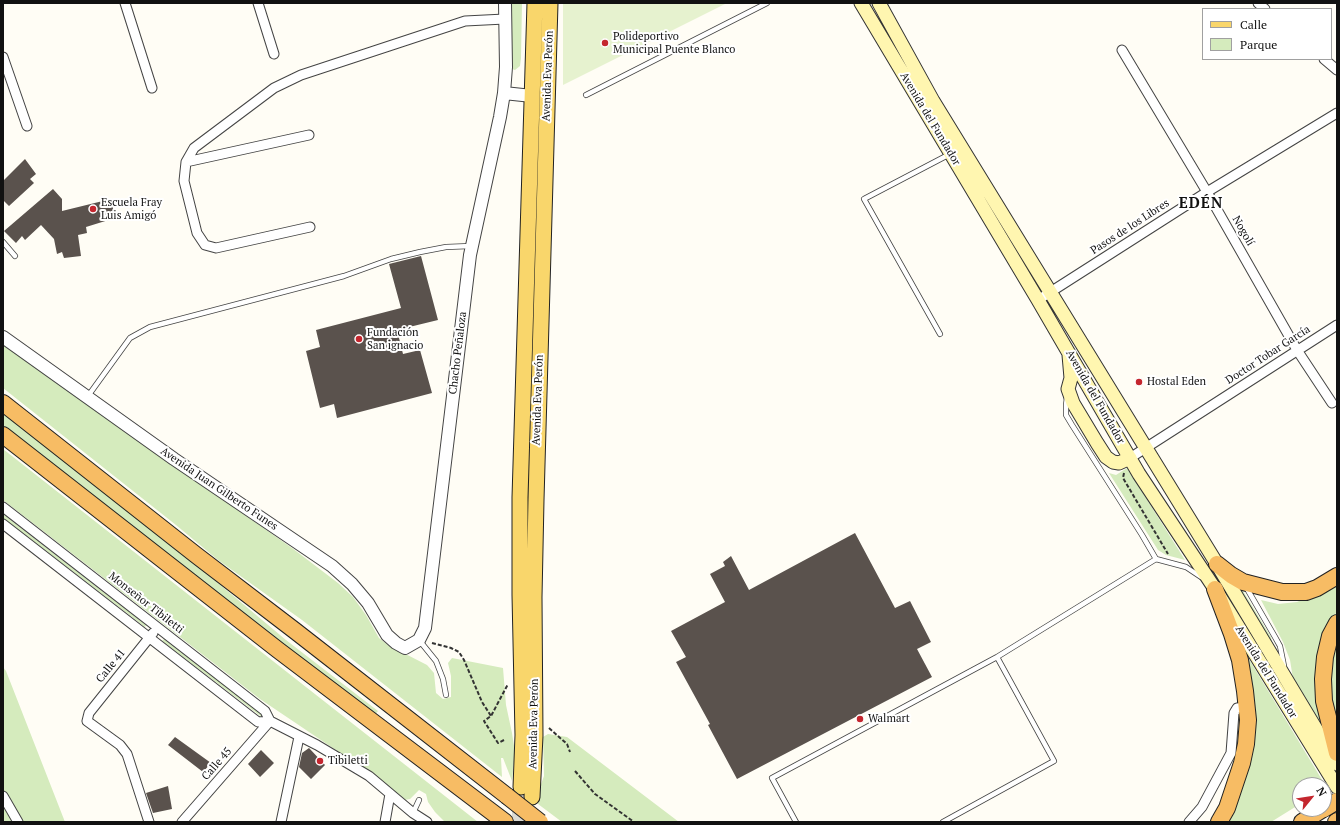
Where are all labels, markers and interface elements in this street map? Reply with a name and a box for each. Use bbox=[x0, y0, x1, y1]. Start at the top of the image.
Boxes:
legend bbox=[1202, 8, 1332, 60]
text: Calle bbox=[1240, 17, 1267, 32]
street label: Avenida Eva Perón bbox=[540, 30, 556, 122]
place label: Polideportivo Municipal Puente Blanco bbox=[613, 30, 735, 56]
text: Parque bbox=[1240, 37, 1277, 52]
marker: Polideportivo Municipal Puente Blanco bbox=[600, 38, 610, 48]
street label: Avenida del Fundador bbox=[897, 70, 963, 168]
district label: EDÉN bbox=[1179, 195, 1223, 213]
place label: Escuela Fray Luis Amigó bbox=[101, 196, 162, 222]
street label: Pasos de los Libres bbox=[1088, 197, 1172, 257]
marker: Escuela Fray Luis Amigó bbox=[88, 204, 98, 214]
street label: Nogolí bbox=[1229, 214, 1257, 248]
street label: Chacho Peñaloza bbox=[446, 311, 470, 395]
street label: Doctor Tobar García bbox=[1223, 323, 1313, 387]
place label: Fundación San ignacio bbox=[367, 326, 423, 352]
marker: Fundación San ignacio bbox=[354, 334, 364, 344]
street label: Avenida del Fundador bbox=[1063, 348, 1127, 446]
street label: Avenida Eva Perón bbox=[530, 354, 546, 446]
place label: Hostal Eden bbox=[1147, 375, 1206, 389]
marker: Hostal Eden bbox=[1134, 377, 1144, 387]
street label: Avenida Juan Gilberto Funes bbox=[158, 445, 280, 533]
street label: Monseñor Tibiletti bbox=[106, 570, 186, 636]
street label: Avenida del Fundador bbox=[1232, 623, 1300, 721]
street label: Calle 41 bbox=[94, 647, 128, 685]
street label: Avenida Eva Perón bbox=[527, 679, 541, 769]
place label: Walmart bbox=[868, 712, 910, 726]
marker: Walmart bbox=[855, 714, 865, 724]
street label: Calle 45 bbox=[199, 745, 235, 783]
place label: Tibiletti bbox=[328, 754, 368, 768]
marker: Tibiletti bbox=[315, 756, 325, 766]
north arrow bbox=[1292, 777, 1332, 817]
text: N bbox=[1313, 784, 1330, 799]

